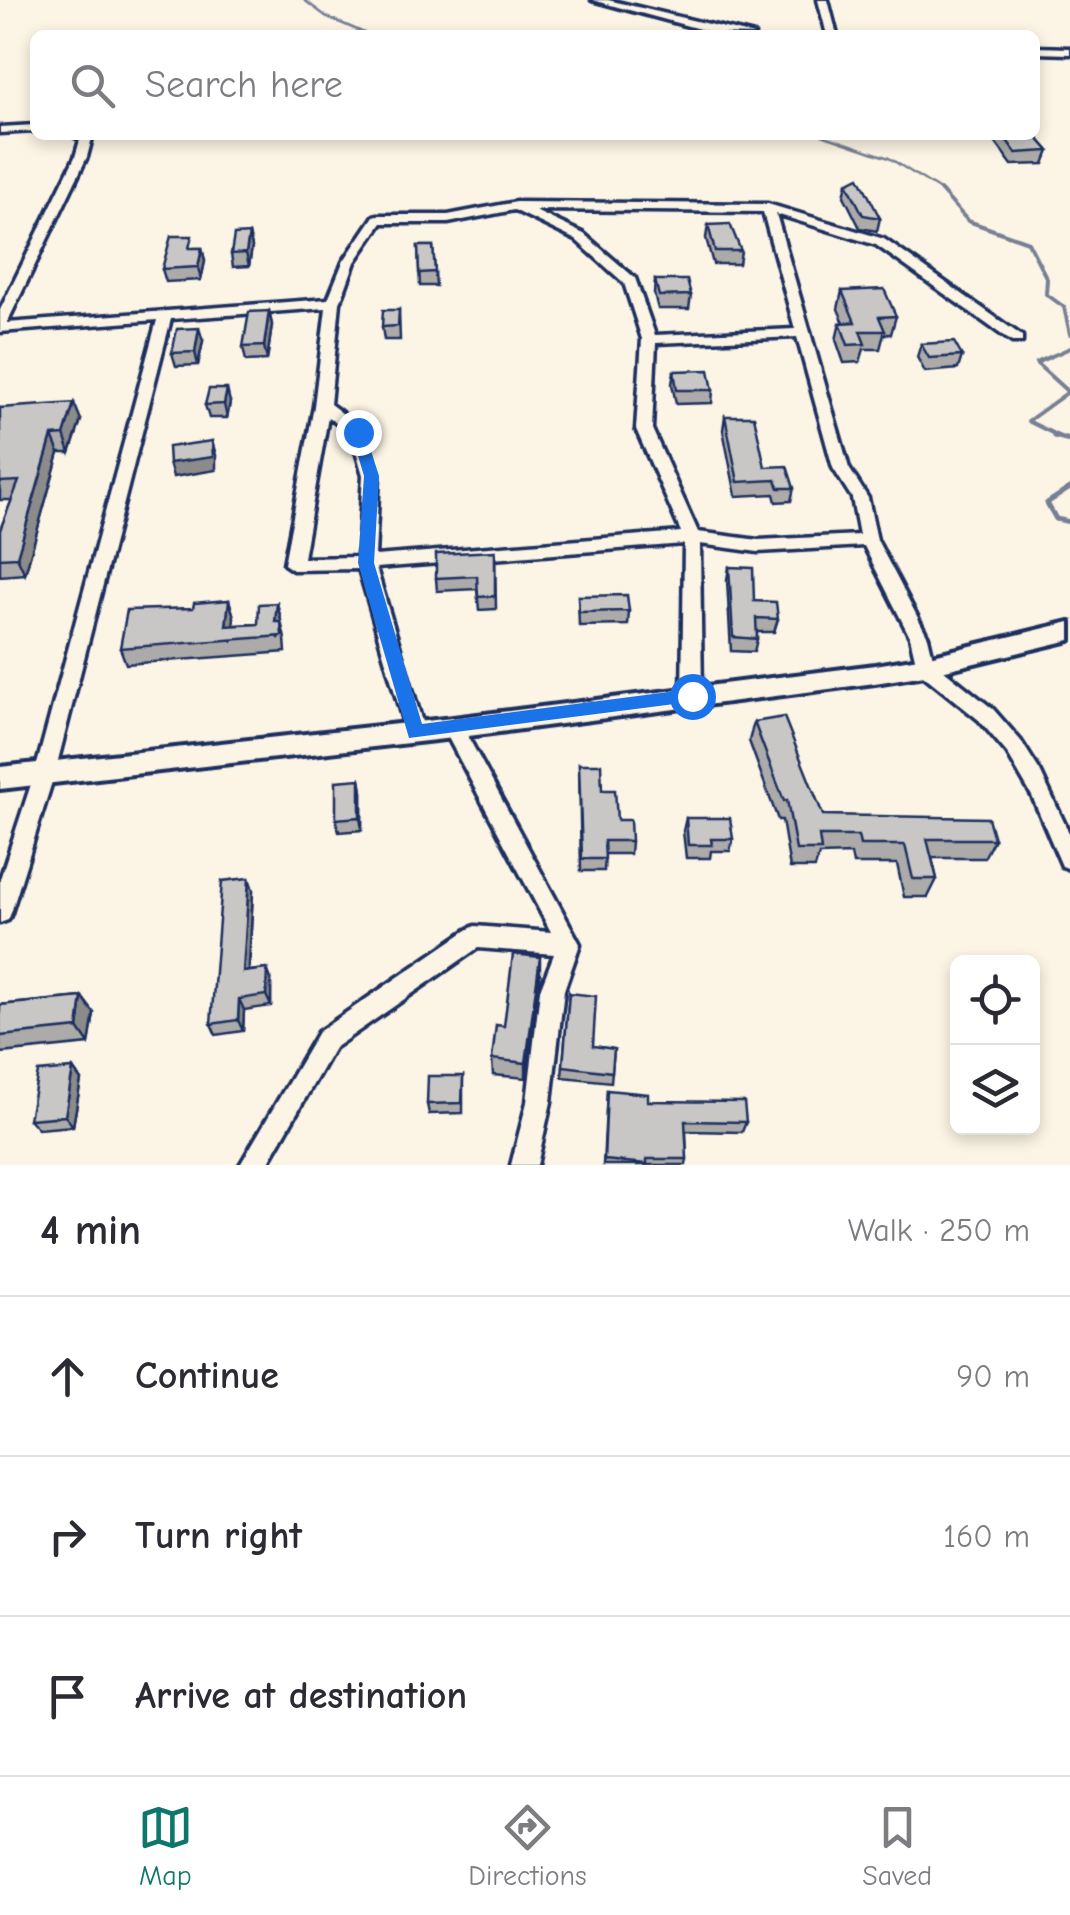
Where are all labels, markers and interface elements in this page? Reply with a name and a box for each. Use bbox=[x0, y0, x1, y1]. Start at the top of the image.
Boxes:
search box bbox=[30, 30, 1040, 140]
icon: search bbox=[65, 58, 120, 113]
text: Search here bbox=[145, 63, 343, 107]
route end bbox=[336, 410, 382, 456]
route start bbox=[670, 674, 716, 720]
map controls bbox=[950, 955, 1040, 1135]
button: locate bbox=[950, 955, 1040, 1045]
button: layers bbox=[950, 1045, 1040, 1135]
text: 4 min bbox=[40, 1206, 141, 1255]
text: Walk · 250 m bbox=[848, 1212, 1030, 1249]
icon: ahead bbox=[40, 1349, 95, 1404]
text: Continue bbox=[135, 1354, 279, 1398]
text: 90 m bbox=[956, 1358, 1030, 1395]
icon: right bbox=[40, 1509, 95, 1564]
text: Turn right bbox=[135, 1514, 302, 1558]
text: 160 m bbox=[943, 1518, 1030, 1555]
icon: arrive bbox=[40, 1669, 95, 1724]
text: Arrive at destination bbox=[135, 1674, 467, 1718]
tab: Map bbox=[138, 1800, 193, 1892]
tab: Directions bbox=[468, 1800, 587, 1892]
tab: Saved bbox=[862, 1800, 932, 1892]

